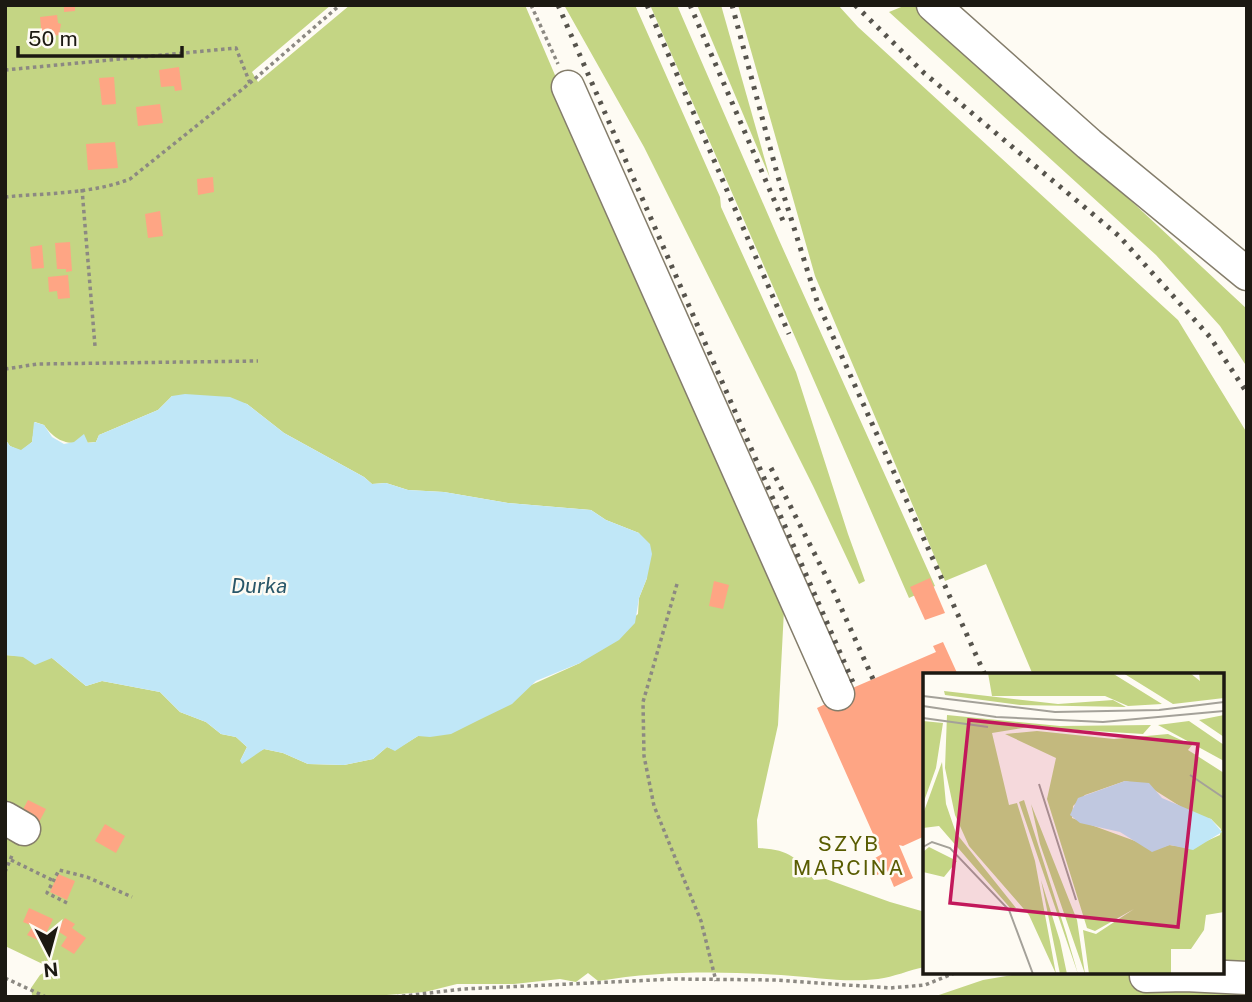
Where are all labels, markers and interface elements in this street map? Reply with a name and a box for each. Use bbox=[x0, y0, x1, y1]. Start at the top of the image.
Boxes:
scale bar bbox=[18, 14, 182, 58]
text: 50 m bbox=[28, 26, 78, 51]
water label: Durka bbox=[231, 573, 287, 598]
inset map bbox=[923, 673, 1224, 974]
district label: SZYB MARCINA bbox=[793, 831, 905, 880]
north arrow bbox=[14, 918, 84, 988]
text: N bbox=[42, 958, 59, 982]

